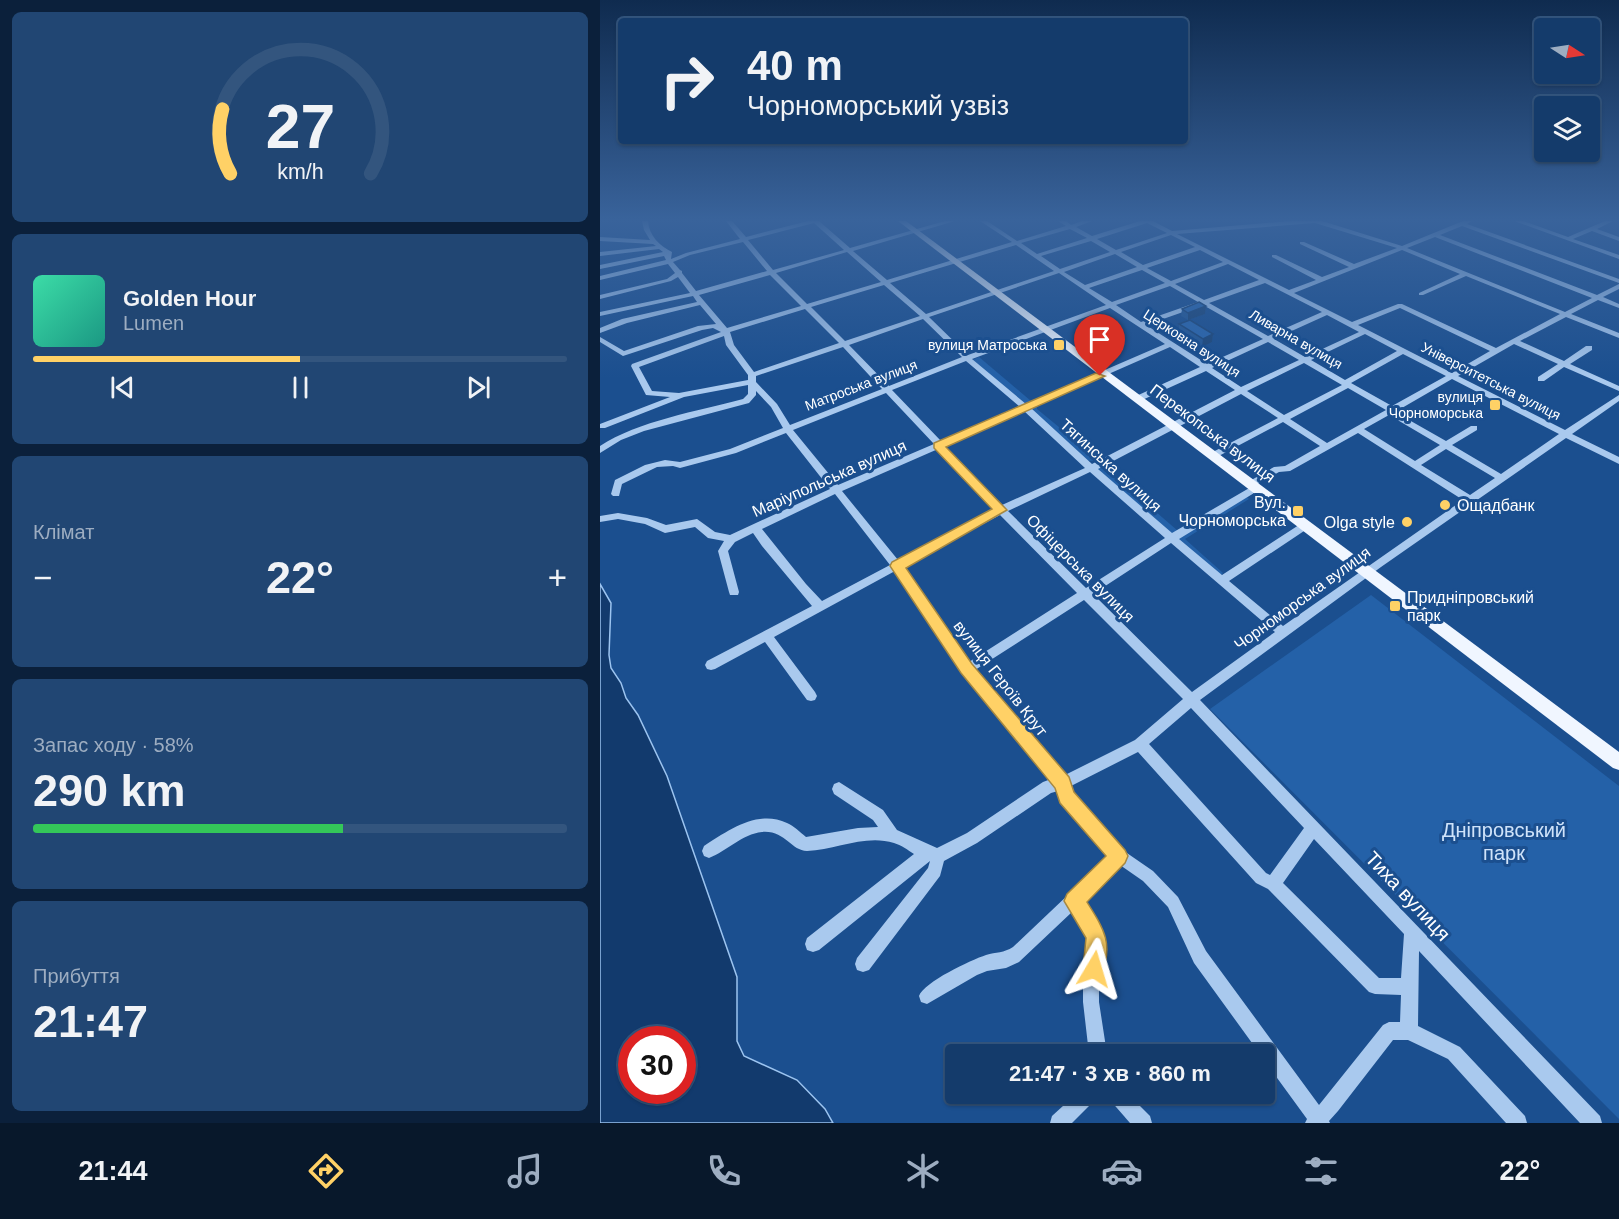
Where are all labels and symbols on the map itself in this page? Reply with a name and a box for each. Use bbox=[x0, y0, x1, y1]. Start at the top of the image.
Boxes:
north arrow bbox=[1534, 18, 1600, 84]
street label: Церковна вулиця bbox=[1141, 306, 1243, 380]
street label: Ливарна вулиця bbox=[1247, 306, 1345, 372]
pin bbox=[1074, 314, 1125, 376]
place label: вулиця Матроська bbox=[928, 337, 1047, 353]
marker: вулиця Матроська bbox=[1052, 338, 1066, 352]
street label: Університетська вулиця bbox=[1419, 339, 1563, 423]
street label: Матроська вулиця bbox=[803, 356, 919, 414]
street label: Перекопська вулиця bbox=[1147, 381, 1278, 486]
place label: вулиця Чорноморська bbox=[1389, 389, 1483, 421]
marker: вулиця Чорноморська bbox=[1488, 398, 1502, 412]
street label: Тягинська вулиця bbox=[1057, 416, 1165, 515]
street label: Маріупольська вулиця bbox=[750, 437, 909, 520]
place label: Вул. Чорноморська bbox=[1178, 494, 1286, 529]
place label: Ощадбанк bbox=[1457, 497, 1535, 514]
marker: Ощадбанк bbox=[1438, 498, 1452, 512]
marker: Вул. Чорноморська bbox=[1291, 504, 1305, 518]
street label: Офіцерська вулиця bbox=[1023, 511, 1138, 626]
place label: Olga style bbox=[1324, 514, 1395, 531]
marker: Olga style bbox=[1400, 515, 1414, 529]
street label: Чорноморська вулиця bbox=[1231, 543, 1374, 653]
place label: Придніпровський парк bbox=[1407, 589, 1534, 624]
marker: Придніпровський парк bbox=[1388, 599, 1402, 613]
street label: вулиця Героїв Крут bbox=[950, 617, 1051, 740]
park label: Дніпровський парк bbox=[1442, 819, 1566, 864]
street label: Тиха вулиця bbox=[1361, 847, 1455, 945]
position arrow bbox=[1062, 937, 1126, 1001]
speed limit sign: 30 bbox=[618, 1026, 696, 1104]

